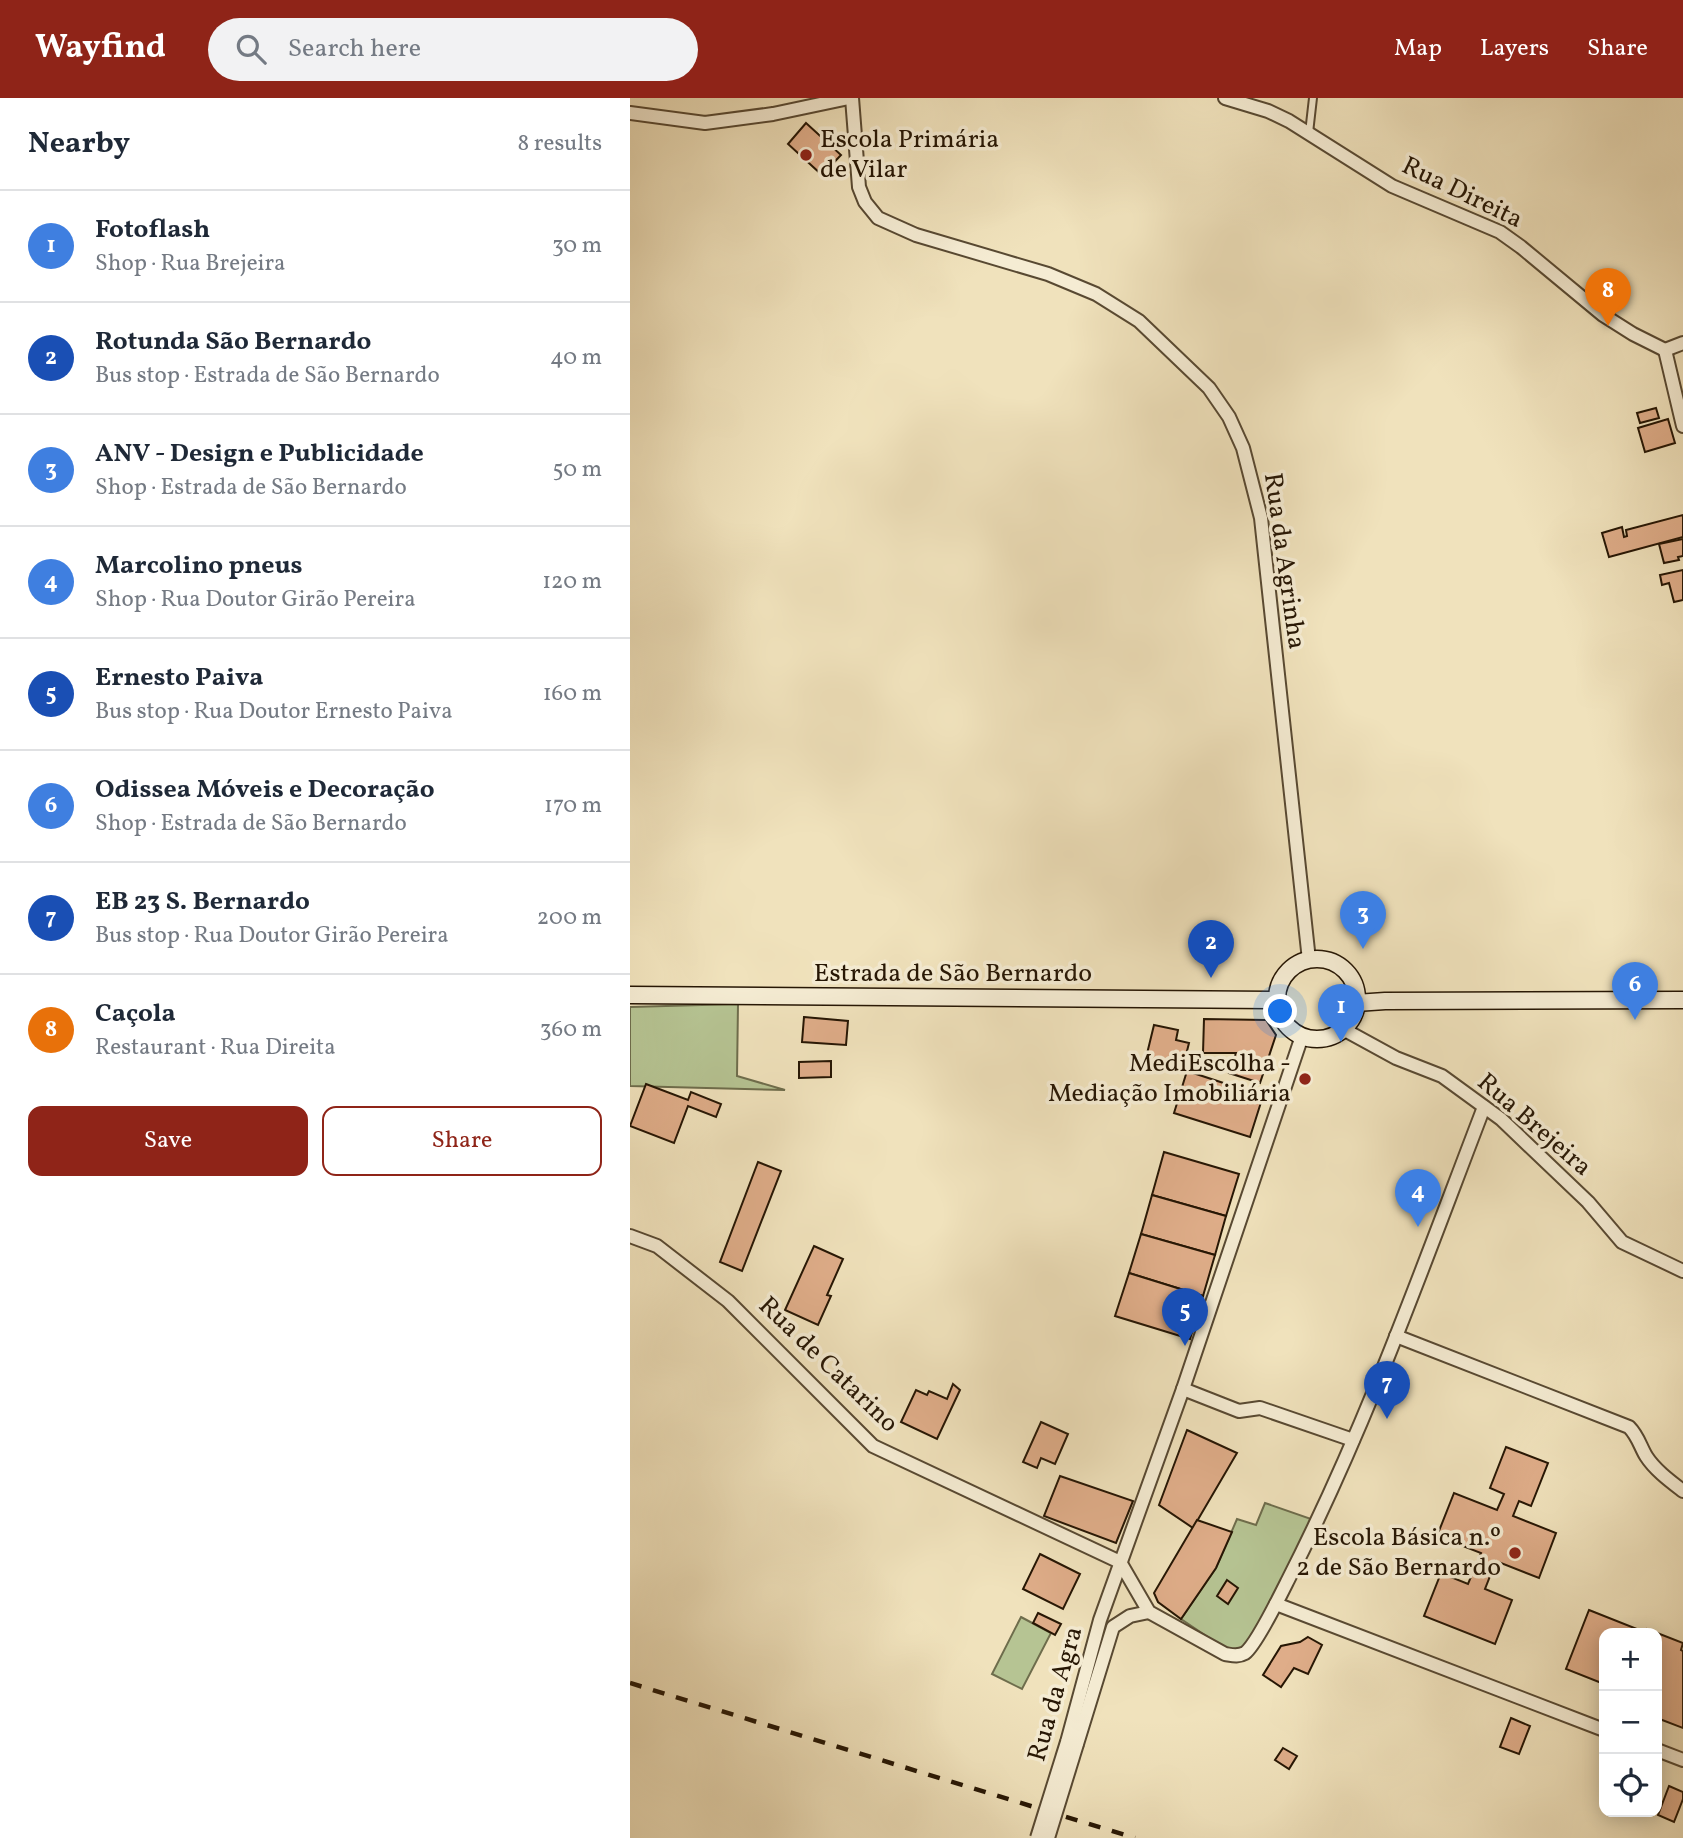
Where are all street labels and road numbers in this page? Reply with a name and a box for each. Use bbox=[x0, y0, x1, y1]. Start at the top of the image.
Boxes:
street label: Rua Direita bbox=[1395, 148, 1529, 238]
street label: Rua da Agrinha bbox=[1254, 471, 1314, 651]
street label: Estrada de São Bernardo bbox=[814, 956, 1092, 992]
street label: Rua Brejeira bbox=[1469, 1065, 1599, 1185]
street label: Rua de Catarino bbox=[750, 1289, 906, 1441]
street label: Rua da Agra bbox=[1020, 1622, 1092, 1766]

